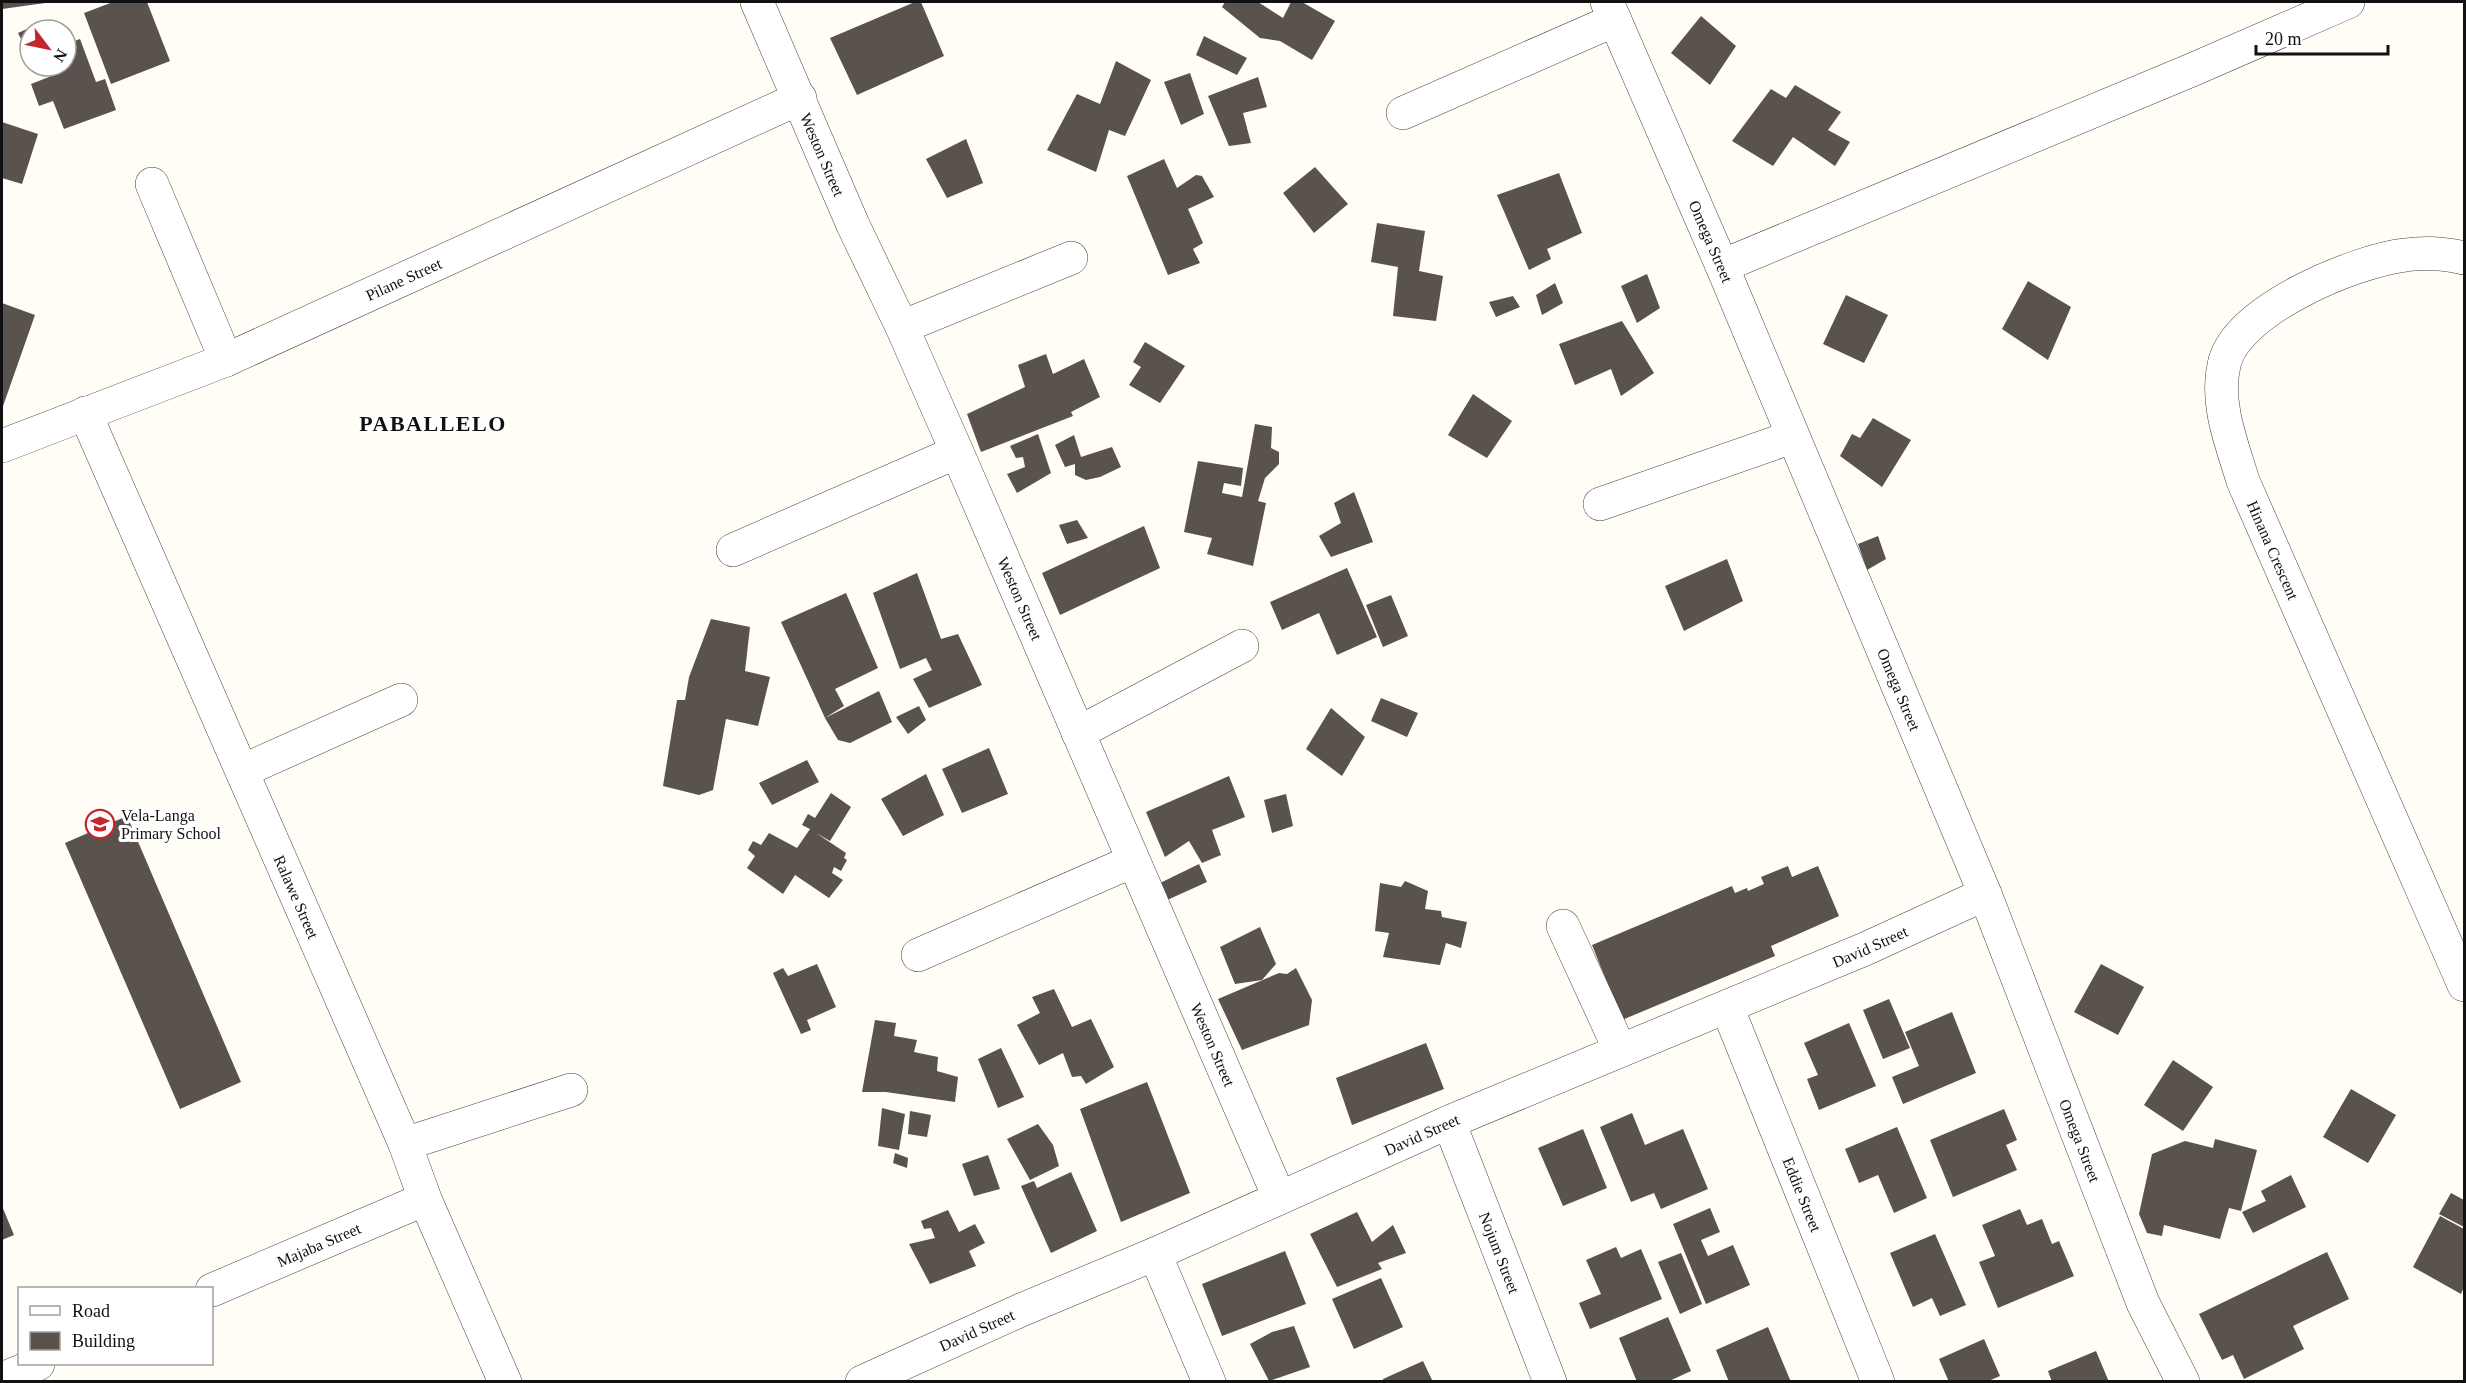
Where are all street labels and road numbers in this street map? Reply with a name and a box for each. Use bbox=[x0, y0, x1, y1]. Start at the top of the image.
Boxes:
street label: Weston Street bbox=[797, 110, 848, 199]
street label: Omega Street bbox=[1686, 198, 1737, 285]
street label: Pilane Street bbox=[363, 254, 444, 304]
street label: Hinana Crescent bbox=[2244, 498, 2303, 602]
street label: Weston Street bbox=[995, 554, 1046, 643]
street label: Omega Street bbox=[1875, 646, 1924, 734]
street label: Ralawe Street bbox=[271, 852, 323, 942]
street label: David Street bbox=[1830, 922, 1911, 970]
street label: Weston Street bbox=[1188, 1000, 1239, 1089]
street label: Omega Street bbox=[2056, 1097, 2104, 1185]
street label: David Street bbox=[1381, 1110, 1462, 1159]
street label: Eddie Street bbox=[1780, 1155, 1825, 1235]
street label: Nojum Street bbox=[1476, 1209, 1523, 1296]
street label: Majaba Street bbox=[274, 1219, 364, 1270]
street label: David Street bbox=[937, 1305, 1017, 1354]

